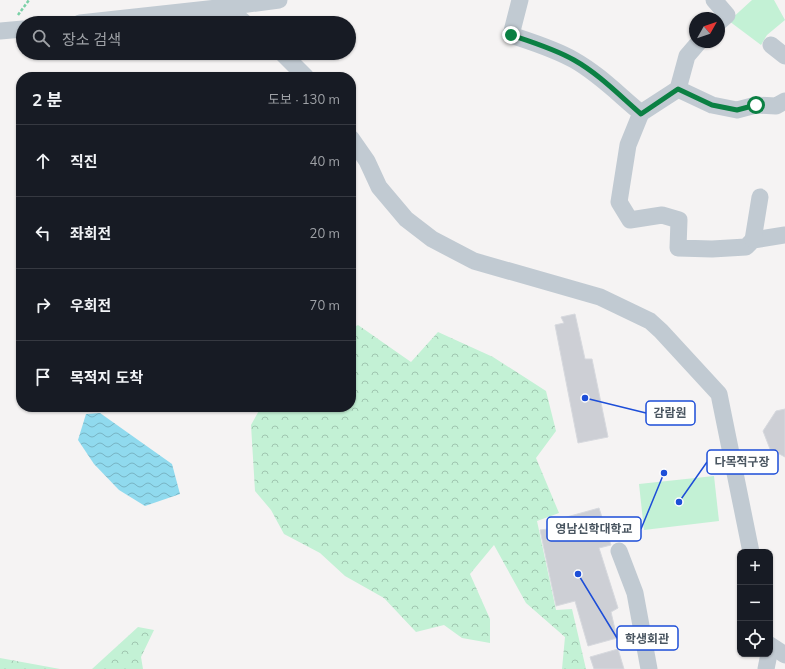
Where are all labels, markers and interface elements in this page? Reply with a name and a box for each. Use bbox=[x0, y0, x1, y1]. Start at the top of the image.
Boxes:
north arrow bbox=[689, 12, 725, 48]
search box bbox=[16, 16, 356, 60]
route end bbox=[502, 26, 520, 44]
icon: search bbox=[30, 27, 52, 49]
text: 장소 검색 bbox=[62, 30, 121, 49]
text: 2 분 bbox=[32, 89, 63, 110]
text: 도보 · 130 m bbox=[268, 91, 340, 107]
route start bbox=[747, 96, 765, 114]
icon: ahead bbox=[32, 150, 54, 172]
text: 직진 bbox=[70, 152, 98, 171]
text: 40 m bbox=[310, 153, 340, 169]
icon: left bbox=[32, 222, 54, 244]
text: 좌회전 bbox=[70, 224, 111, 243]
text: 20 m bbox=[310, 225, 340, 241]
icon: right bbox=[32, 294, 54, 316]
text: 우회전 bbox=[70, 296, 111, 315]
text: 70 m bbox=[310, 297, 340, 313]
icon: arrive bbox=[32, 366, 54, 388]
text: 목적지 도착 bbox=[70, 368, 143, 387]
callout: 감람원 bbox=[646, 401, 695, 425]
text: 감람원 bbox=[653, 405, 687, 420]
callout: 다목적구장 bbox=[707, 450, 778, 474]
text: 다목적구장 bbox=[714, 454, 770, 469]
callout: 영남신학대학교 bbox=[547, 517, 641, 541]
text: 영남신학대학교 bbox=[555, 521, 633, 536]
map controls bbox=[737, 549, 773, 657]
button: + bbox=[737, 549, 773, 585]
button: − bbox=[737, 585, 773, 621]
button: locate bbox=[737, 621, 773, 657]
callout: 학생회관 bbox=[617, 626, 678, 650]
text: 학생회관 bbox=[625, 631, 669, 646]

